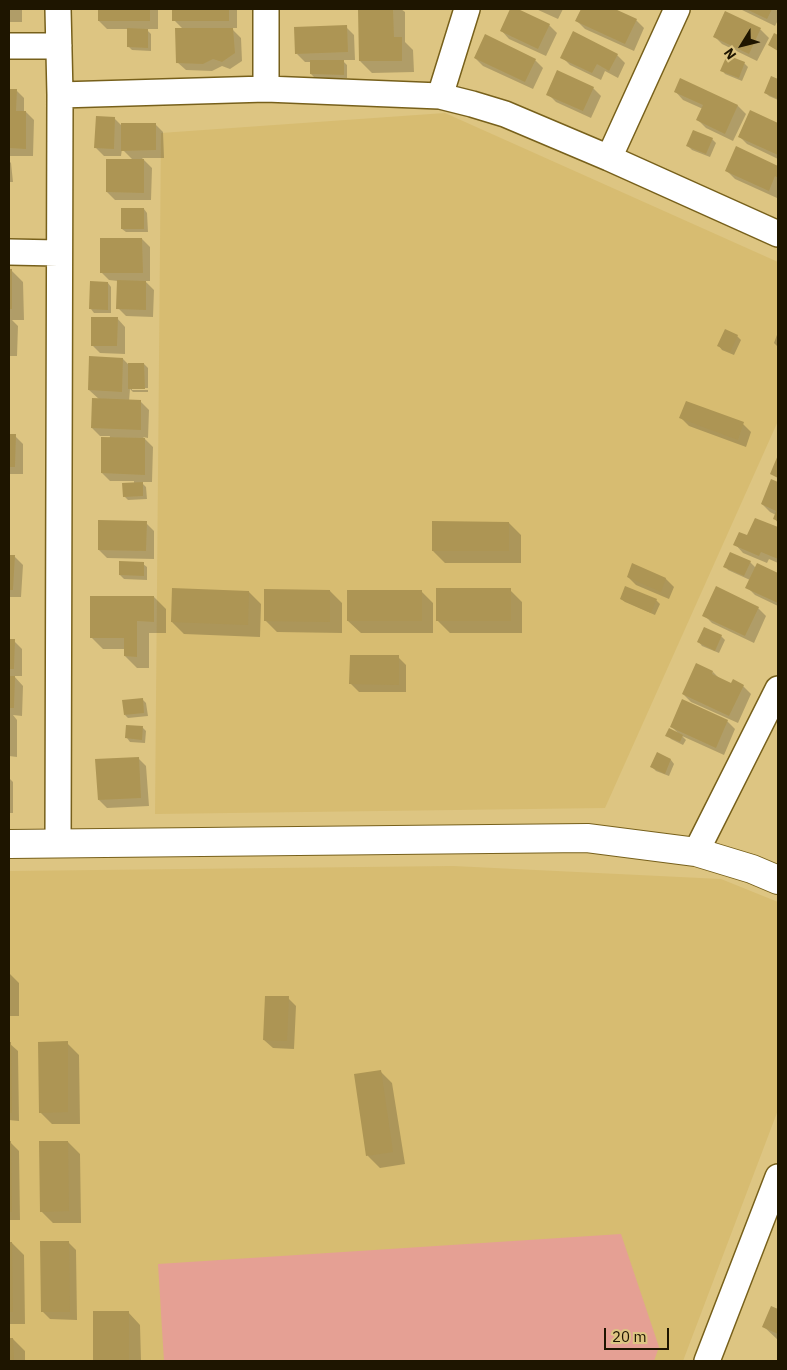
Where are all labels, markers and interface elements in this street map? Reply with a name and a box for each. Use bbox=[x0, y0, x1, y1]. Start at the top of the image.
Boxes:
north arrow bbox=[717, 20, 767, 70]
text: N bbox=[720, 44, 740, 63]
scale bar bbox=[607, 1318, 672, 1350]
text: 20 m bbox=[612, 1327, 647, 1346]

